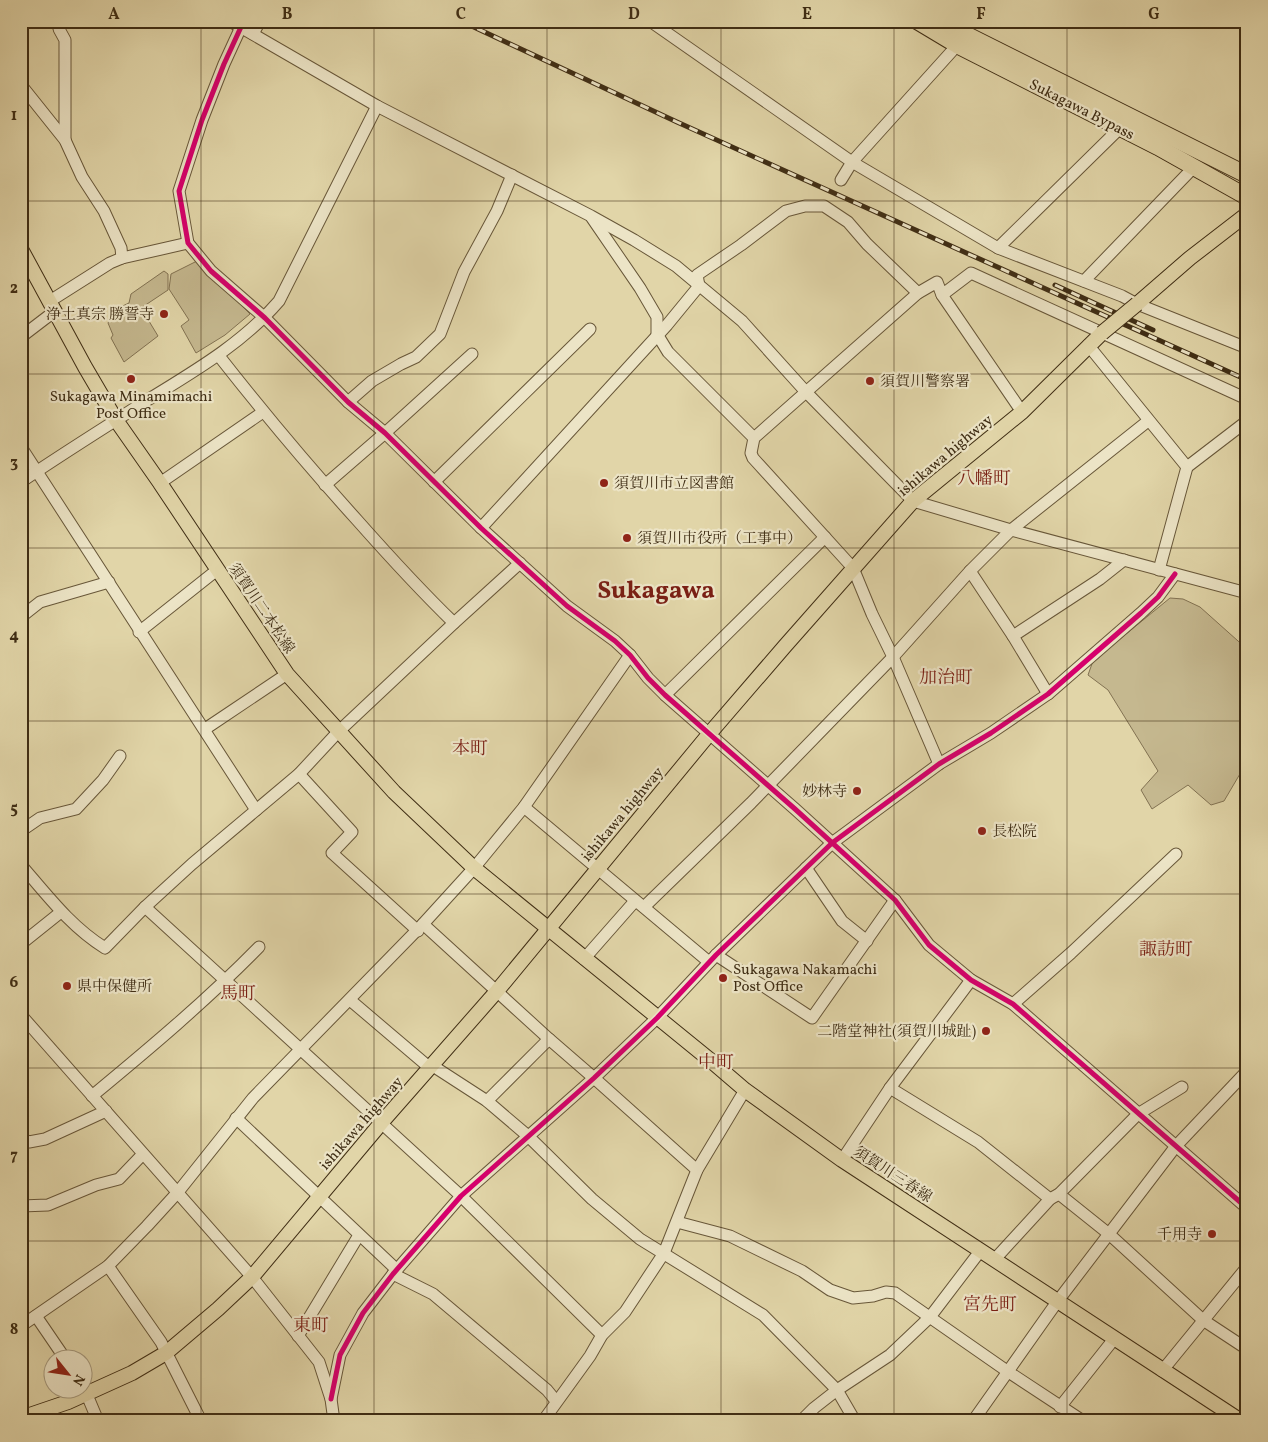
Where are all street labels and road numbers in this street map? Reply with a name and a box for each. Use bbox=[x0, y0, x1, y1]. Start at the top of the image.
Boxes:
street label: Sukagawa Bypass bbox=[1025, 75, 1138, 146]
street label: ishikawa highway bbox=[894, 410, 998, 502]
street label: 須賀川二本松線 bbox=[223, 559, 299, 658]
street label: ishikawa highway bbox=[577, 763, 669, 867]
street label: ishikawa highway bbox=[316, 1073, 409, 1175]
street label: 須賀川三春線 bbox=[849, 1142, 936, 1209]

